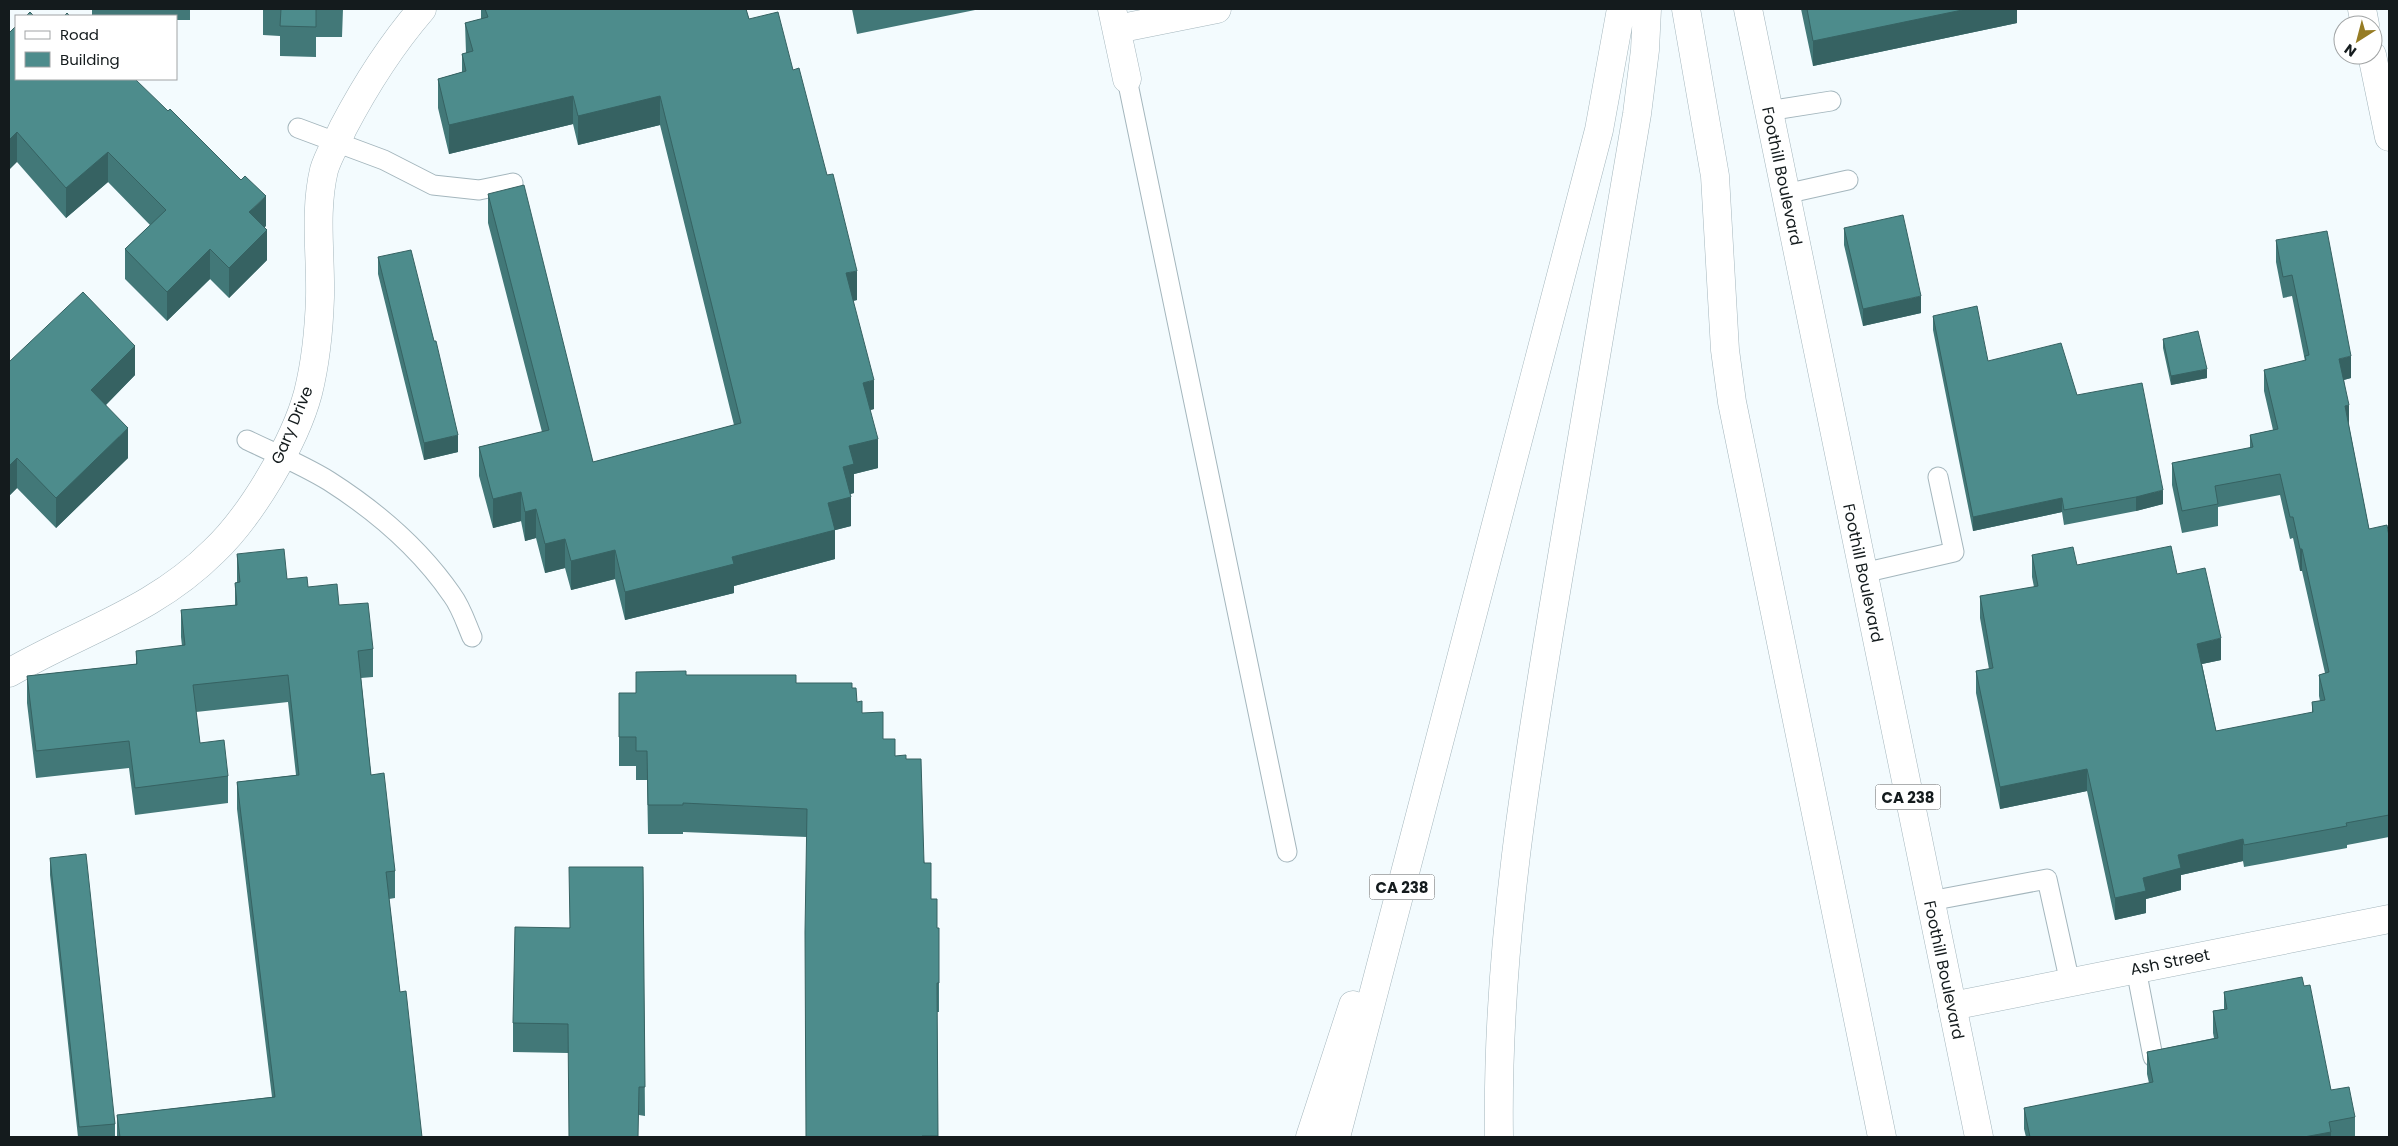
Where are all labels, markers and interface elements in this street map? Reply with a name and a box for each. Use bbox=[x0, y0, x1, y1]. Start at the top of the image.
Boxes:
legend bbox=[15, 15, 178, 80]
north arrow bbox=[2333, 15, 2383, 65]
text: Road bbox=[60, 24, 99, 45]
text: N bbox=[2340, 39, 2360, 62]
text: Building bbox=[60, 49, 120, 70]
street label: Foothill Boulevard bbox=[1756, 104, 1808, 248]
street label: Gary Drive bbox=[265, 382, 319, 468]
street label: Foothill Boulevard bbox=[1837, 501, 1889, 645]
road number: CA 238 bbox=[1876, 784, 1940, 810]
road number: CA 238 bbox=[1370, 874, 1434, 900]
street label: Foothill Boulevard bbox=[1918, 898, 1970, 1042]
street label: Ash Street bbox=[2128, 943, 2212, 981]

